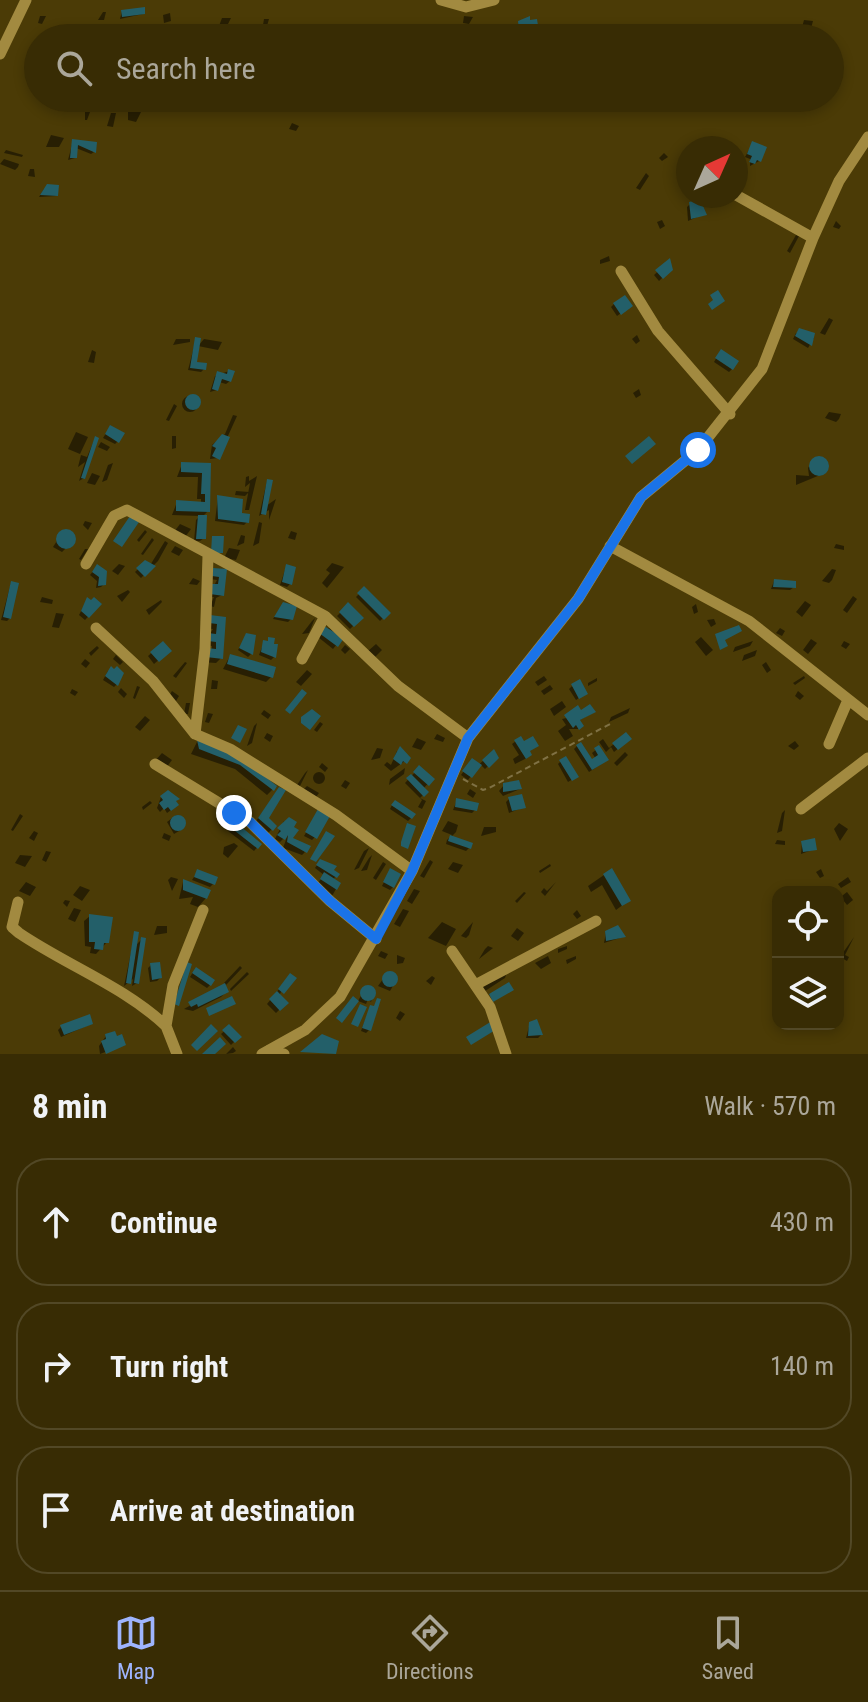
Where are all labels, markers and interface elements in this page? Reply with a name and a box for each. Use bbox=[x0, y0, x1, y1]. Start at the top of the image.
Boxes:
search box bbox=[24, 24, 844, 112]
icon: search bbox=[52, 46, 96, 90]
text: Search here bbox=[116, 51, 256, 86]
north arrow bbox=[676, 136, 748, 208]
route start bbox=[680, 432, 716, 468]
route end bbox=[216, 795, 252, 831]
map controls bbox=[772, 886, 844, 1030]
button: locate bbox=[772, 886, 844, 958]
button: layers bbox=[772, 958, 844, 1030]
text: 8 min bbox=[32, 1086, 108, 1126]
text: Walk · 570 m bbox=[704, 1091, 836, 1121]
icon: ahead bbox=[34, 1200, 78, 1244]
text: Continue bbox=[110, 1205, 217, 1240]
text: 430 m bbox=[770, 1207, 834, 1237]
icon: right bbox=[34, 1344, 78, 1388]
text: Turn right bbox=[110, 1349, 228, 1384]
text: 140 m bbox=[770, 1351, 834, 1381]
icon: arrive bbox=[34, 1488, 78, 1532]
text: Arrive at destination bbox=[110, 1493, 355, 1528]
tab: Map bbox=[114, 1611, 158, 1684]
tab: Directions bbox=[386, 1611, 474, 1684]
tab: Saved bbox=[702, 1611, 754, 1684]

